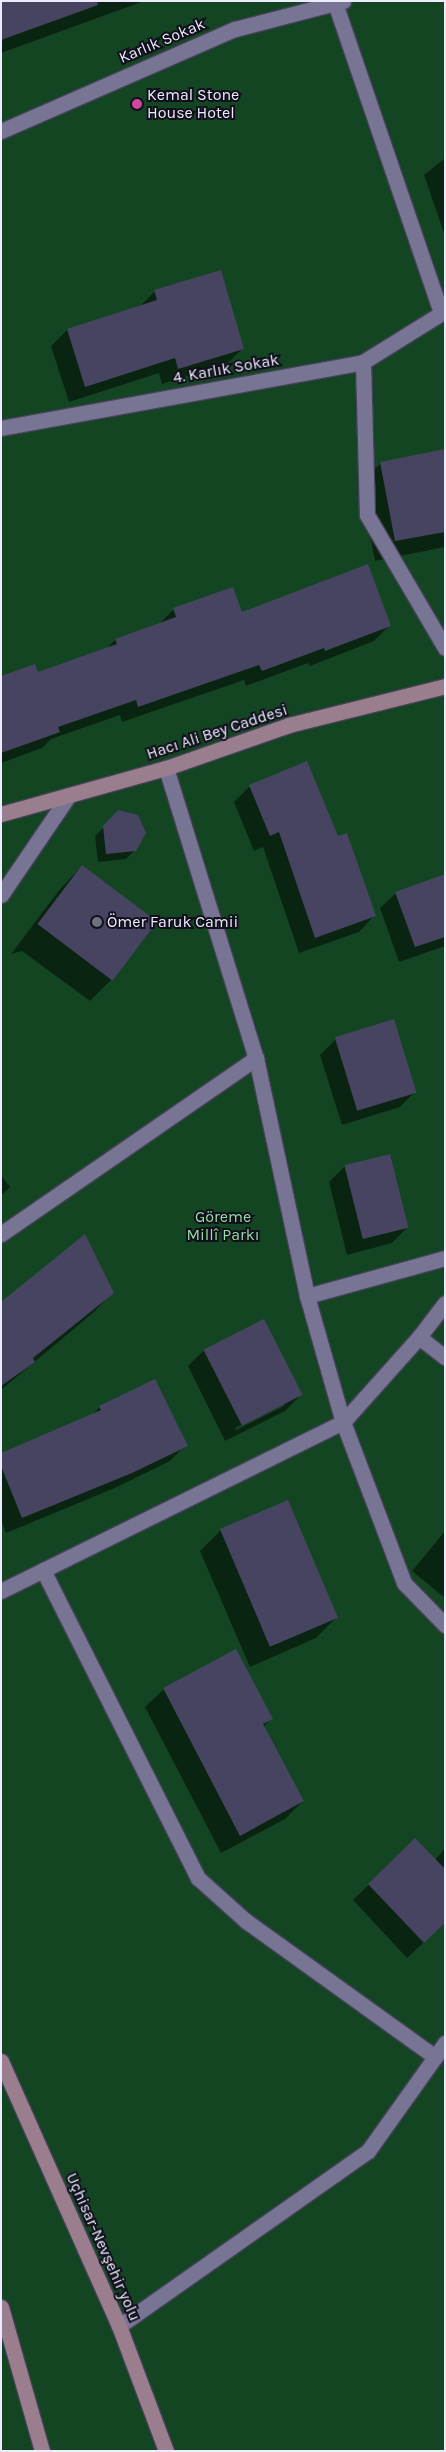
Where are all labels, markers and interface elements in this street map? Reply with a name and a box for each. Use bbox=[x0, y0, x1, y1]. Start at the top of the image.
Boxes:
street label: Karlık Sokak bbox=[116, 14, 208, 68]
place label: Kemal Stone House Hotel bbox=[147, 85, 239, 123]
marker: Kemal Stone House Hotel bbox=[131, 98, 143, 110]
street label: 4. Karlık Sokak bbox=[172, 350, 280, 388]
street label: Hacı Ali Bey Caddesi bbox=[144, 700, 290, 764]
place label: Ömer Faruk Camii bbox=[107, 912, 238, 932]
marker: Ömer Faruk Camii bbox=[91, 916, 103, 928]
park label: Göreme Millî Parkı bbox=[186, 1207, 260, 1245]
street label: Uçhisar-Nevşehir yolu bbox=[62, 2170, 144, 2324]

